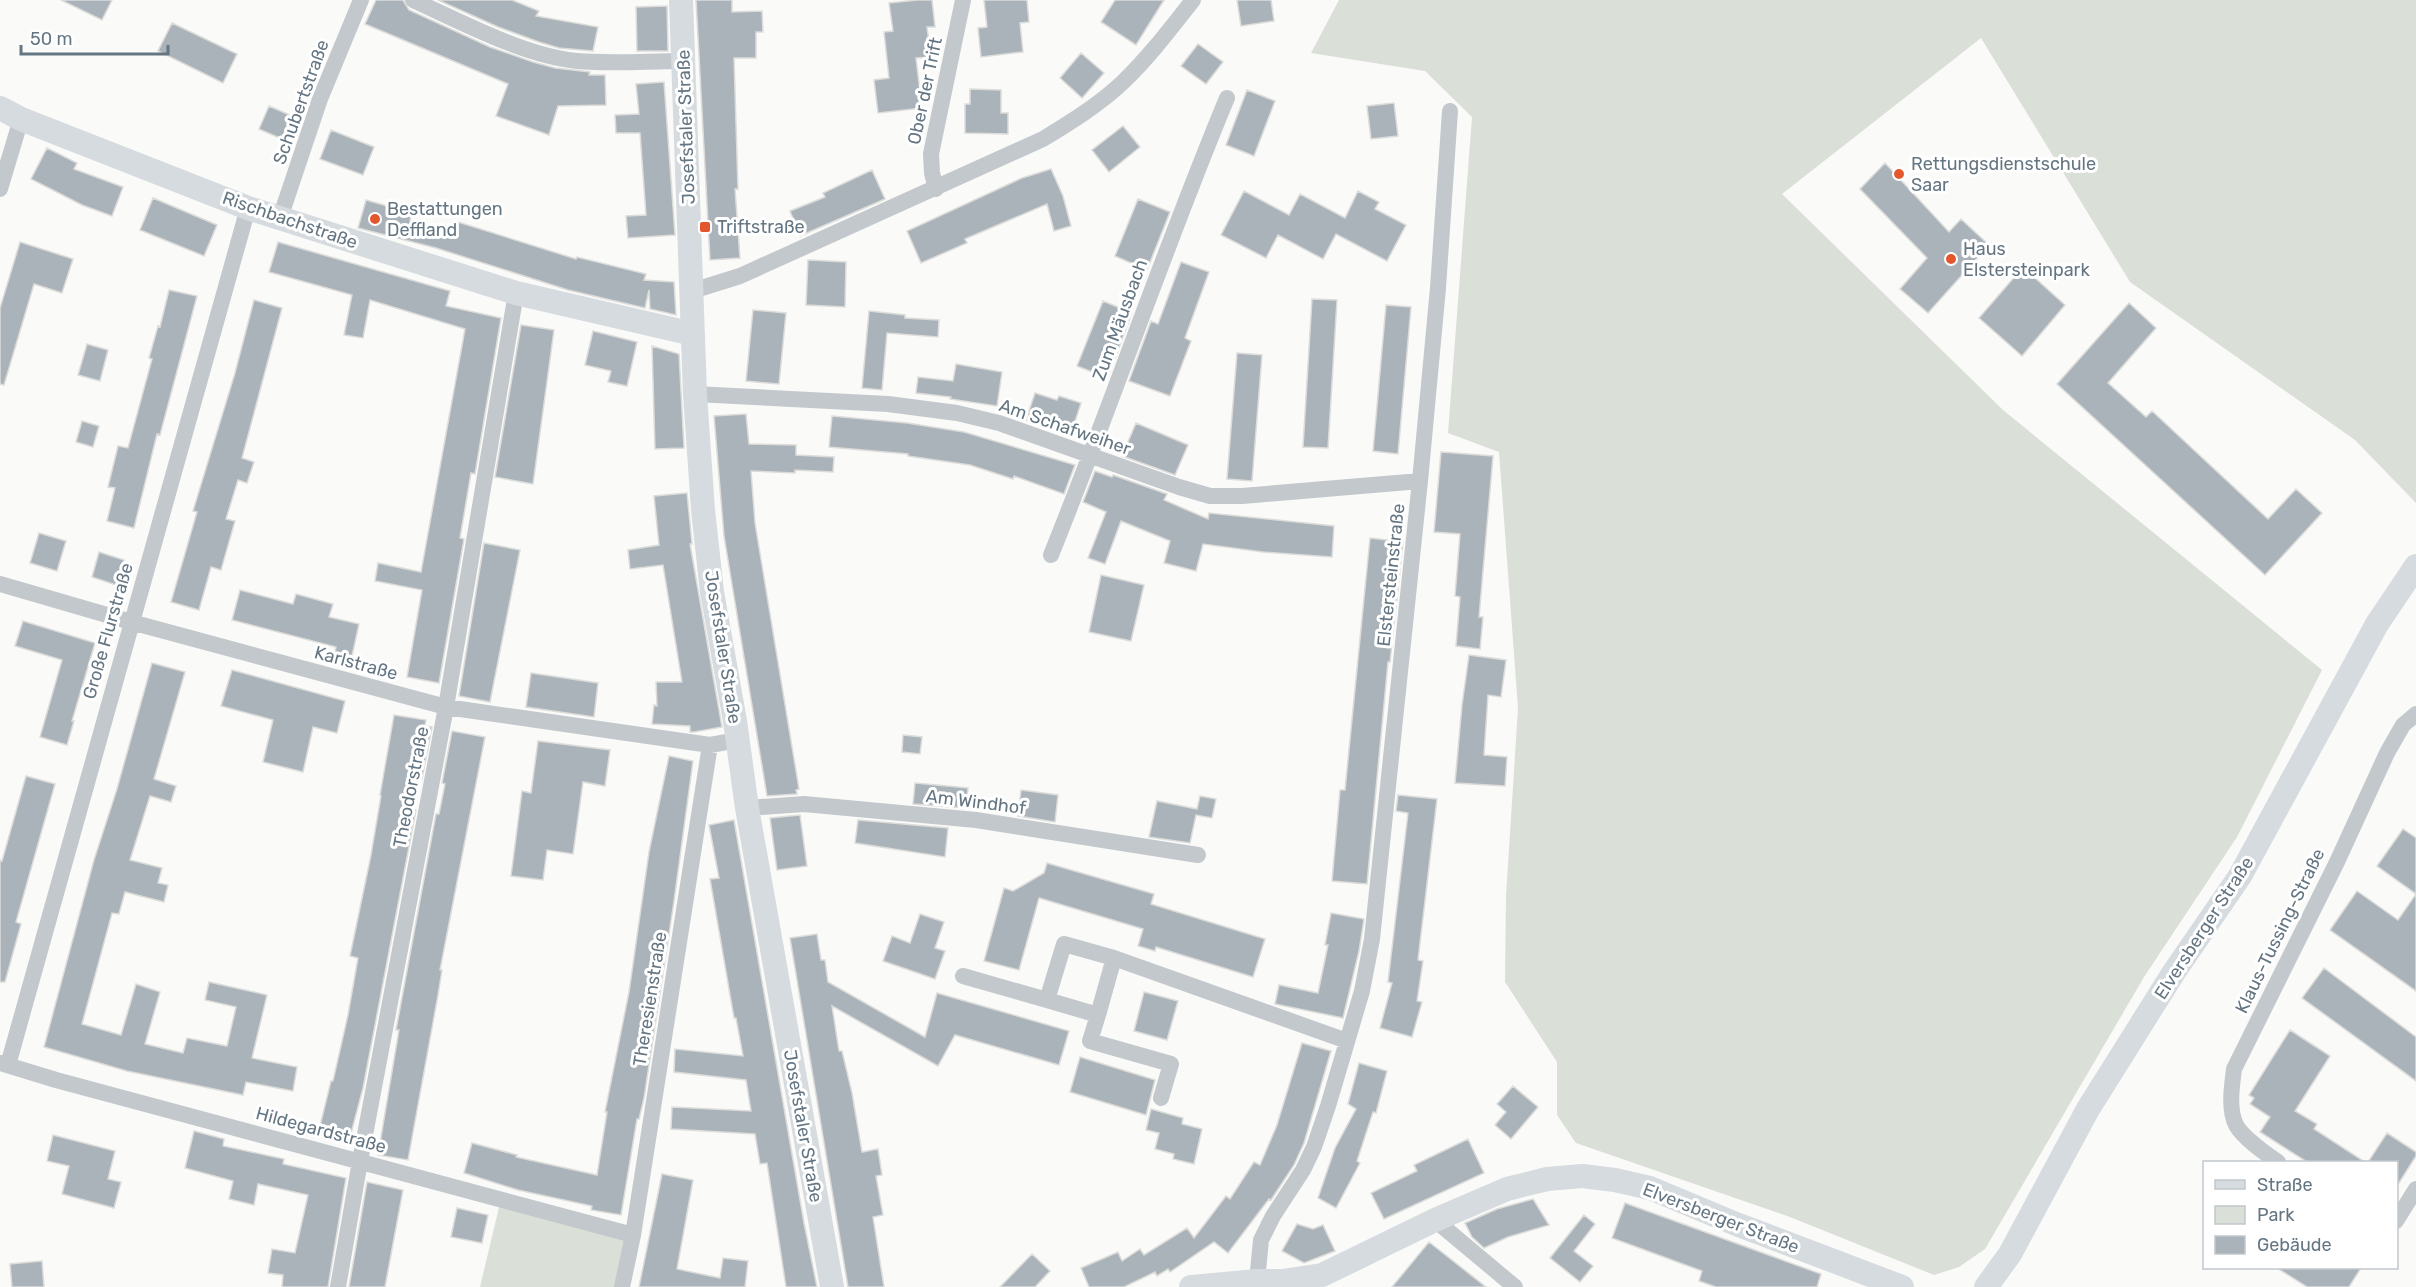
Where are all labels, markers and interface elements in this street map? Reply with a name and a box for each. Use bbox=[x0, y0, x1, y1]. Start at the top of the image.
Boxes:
scale bar bbox=[21, 18, 168, 56]
text: 50 m bbox=[30, 28, 73, 50]
street label: Ober der Trift bbox=[903, 35, 947, 147]
street label: Schubertstraße bbox=[268, 37, 334, 167]
street label: Josefstaler Straße bbox=[672, 49, 700, 205]
place label: Rettungsdienstschule Saar bbox=[1911, 153, 2096, 196]
marker: Rettungsdienstschule Saar bbox=[1892, 167, 1906, 181]
street label: Rischbachstraße bbox=[220, 187, 360, 253]
place label: Bestattungen Deffland bbox=[387, 198, 503, 241]
marker: Bestattungen Deffland bbox=[368, 212, 382, 226]
place label: Triftstraße bbox=[717, 216, 805, 238]
marker: Triftstraße bbox=[698, 220, 712, 234]
place label: Haus Elstersteinpark bbox=[1963, 238, 2090, 281]
marker: Haus Elstersteinpark bbox=[1944, 252, 1958, 266]
street label: Zum Mäusbach bbox=[1088, 256, 1152, 384]
street label: Am Schafweiher bbox=[996, 394, 1134, 460]
street label: Elstersteinstraße bbox=[1373, 503, 1409, 647]
street label: Große Flurstraße bbox=[78, 560, 138, 702]
street label: Josefstaler Straße bbox=[700, 569, 746, 725]
street label: Karlstraße bbox=[312, 641, 400, 685]
street label: Theodorstraße bbox=[388, 725, 434, 849]
street label: Am Windhof bbox=[925, 785, 1027, 819]
street label: Klaus-Tussing-Straße bbox=[2231, 845, 2329, 1017]
street label: Elversberger Straße bbox=[2150, 853, 2258, 1003]
street label: Theresienstraße bbox=[629, 930, 671, 1068]
street label: Josefstaler Straße bbox=[779, 1048, 827, 1204]
street label: Hildegardstraße bbox=[253, 1102, 389, 1158]
legend bbox=[2203, 1161, 2398, 1269]
text: Straße bbox=[2257, 1174, 2313, 1196]
street label: Elversberger Straße bbox=[1640, 1178, 1802, 1258]
text: Park bbox=[2257, 1204, 2295, 1226]
text: Gebäude bbox=[2257, 1234, 2332, 1256]

